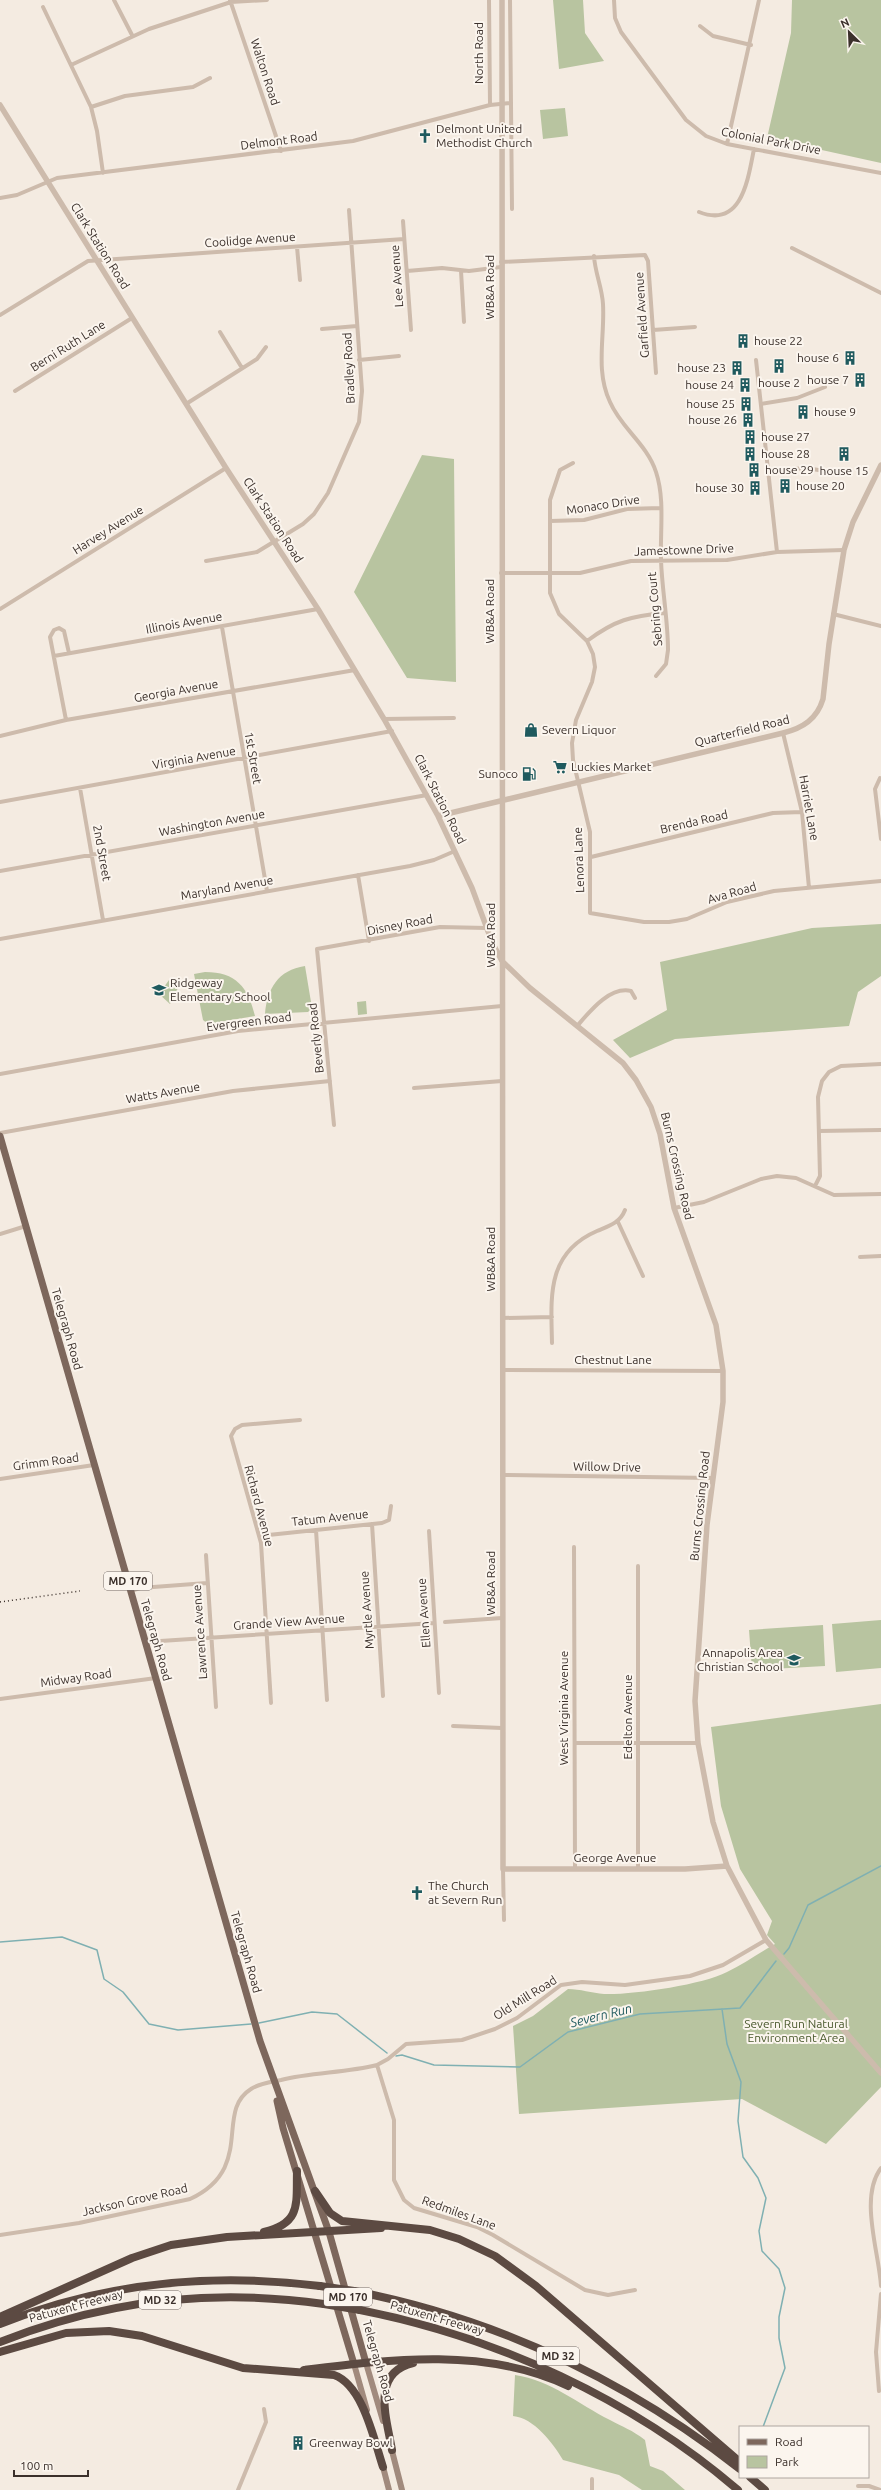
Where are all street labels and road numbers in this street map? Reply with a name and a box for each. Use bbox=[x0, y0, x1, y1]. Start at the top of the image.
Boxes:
street label: North Road bbox=[472, 22, 485, 84]
street label: Walton Road bbox=[249, 37, 282, 107]
street label: Colonial Park Drive bbox=[720, 124, 822, 157]
street label: Delmont Road bbox=[240, 129, 318, 152]
street label: Clark Station Road bbox=[69, 200, 132, 291]
street label: Coolidge Avenue bbox=[204, 230, 296, 249]
street label: Lee Avenue bbox=[388, 244, 405, 308]
street label: WB&A Road bbox=[483, 255, 496, 319]
street label: Garfield Avenue bbox=[632, 272, 651, 358]
street label: Berni Ruth Lane bbox=[28, 317, 108, 374]
street label: Bradley Road bbox=[340, 332, 357, 404]
street label: Clark Station Road bbox=[241, 475, 306, 565]
street label: Monaco Drive bbox=[565, 492, 641, 517]
street label: Harvey Avenue bbox=[70, 503, 145, 556]
street label: Jamestowne Drive bbox=[634, 541, 734, 558]
street label: Sebring Court bbox=[645, 571, 664, 647]
street label: WB&A Road bbox=[483, 579, 496, 643]
street label: Illinois Avenue bbox=[145, 609, 223, 636]
street label: Georgia Avenue bbox=[133, 677, 219, 704]
street label: Quarterfield Road bbox=[693, 712, 791, 749]
street label: 1st Street bbox=[242, 731, 265, 785]
street label: Virginia Avenue bbox=[151, 744, 237, 771]
street label: Clark Station Road bbox=[412, 752, 469, 846]
street label: Harriet Lane bbox=[797, 774, 822, 842]
street label: Washington Avenue bbox=[158, 807, 266, 838]
street label: Brenda Road bbox=[659, 807, 729, 836]
street label: 2nd Street bbox=[91, 824, 114, 882]
street label: Lenora Lane bbox=[571, 827, 586, 893]
street label: Maryland Avenue bbox=[180, 873, 274, 902]
street label: Ava Road bbox=[706, 879, 758, 906]
street label: WB&A Road bbox=[484, 903, 497, 967]
street label: Disney Road bbox=[366, 912, 434, 937]
street label: Beverly Road bbox=[305, 1002, 326, 1074]
street label: Evergreen Road bbox=[206, 1010, 292, 1033]
street label: Watts Avenue bbox=[125, 1080, 201, 1105]
street label: Burns Crossing Road bbox=[659, 1111, 696, 1221]
street label: WB&A Road bbox=[484, 1227, 497, 1291]
street label: Telegraph Road bbox=[50, 1287, 85, 1371]
street label: Chestnut Lane bbox=[574, 1353, 652, 1366]
street label: Grimm Road bbox=[12, 1450, 80, 1473]
street label: Burns Crossing Road bbox=[687, 1450, 712, 1561]
street label: Willow Drive bbox=[573, 1459, 641, 1474]
street label: Richard Avenue bbox=[242, 1464, 277, 1548]
street label: Tatum Avenue bbox=[291, 1507, 369, 1528]
street label: WB&A Road bbox=[484, 1551, 497, 1615]
street label: Myrtle Avenue bbox=[357, 1570, 376, 1650]
road number: MD 170 bbox=[104, 1572, 152, 1590]
street label: Ellen Avenue bbox=[415, 1578, 432, 1648]
street label: Lawrence Avenue bbox=[190, 1584, 209, 1680]
street label: Telegraph Road bbox=[139, 1598, 174, 1682]
street label: Grande View Avenue bbox=[233, 1611, 345, 1632]
street label: West Virginia Avenue bbox=[557, 1651, 570, 1765]
street label: Midway Road bbox=[39, 1666, 112, 1689]
street label: Edelton Avenue bbox=[621, 1674, 634, 1760]
street label: George Avenue bbox=[574, 1851, 656, 1864]
street label: Telegraph Road bbox=[229, 1910, 264, 1994]
street label: Old Mill Road bbox=[491, 1973, 559, 2022]
street label: Jackson Grove Road bbox=[81, 2181, 189, 2218]
street label: Redmiles Lane bbox=[420, 2193, 498, 2232]
street label: Patuxent Freeway bbox=[27, 2287, 125, 2324]
road number: MD 170 bbox=[324, 2288, 372, 2306]
road number: MD 32 bbox=[139, 2291, 181, 2309]
street label: Patuxent Freeway bbox=[389, 2298, 486, 2337]
street label: Telegraph Road bbox=[361, 2319, 396, 2403]
road number: MD 32 bbox=[537, 2347, 579, 2365]

